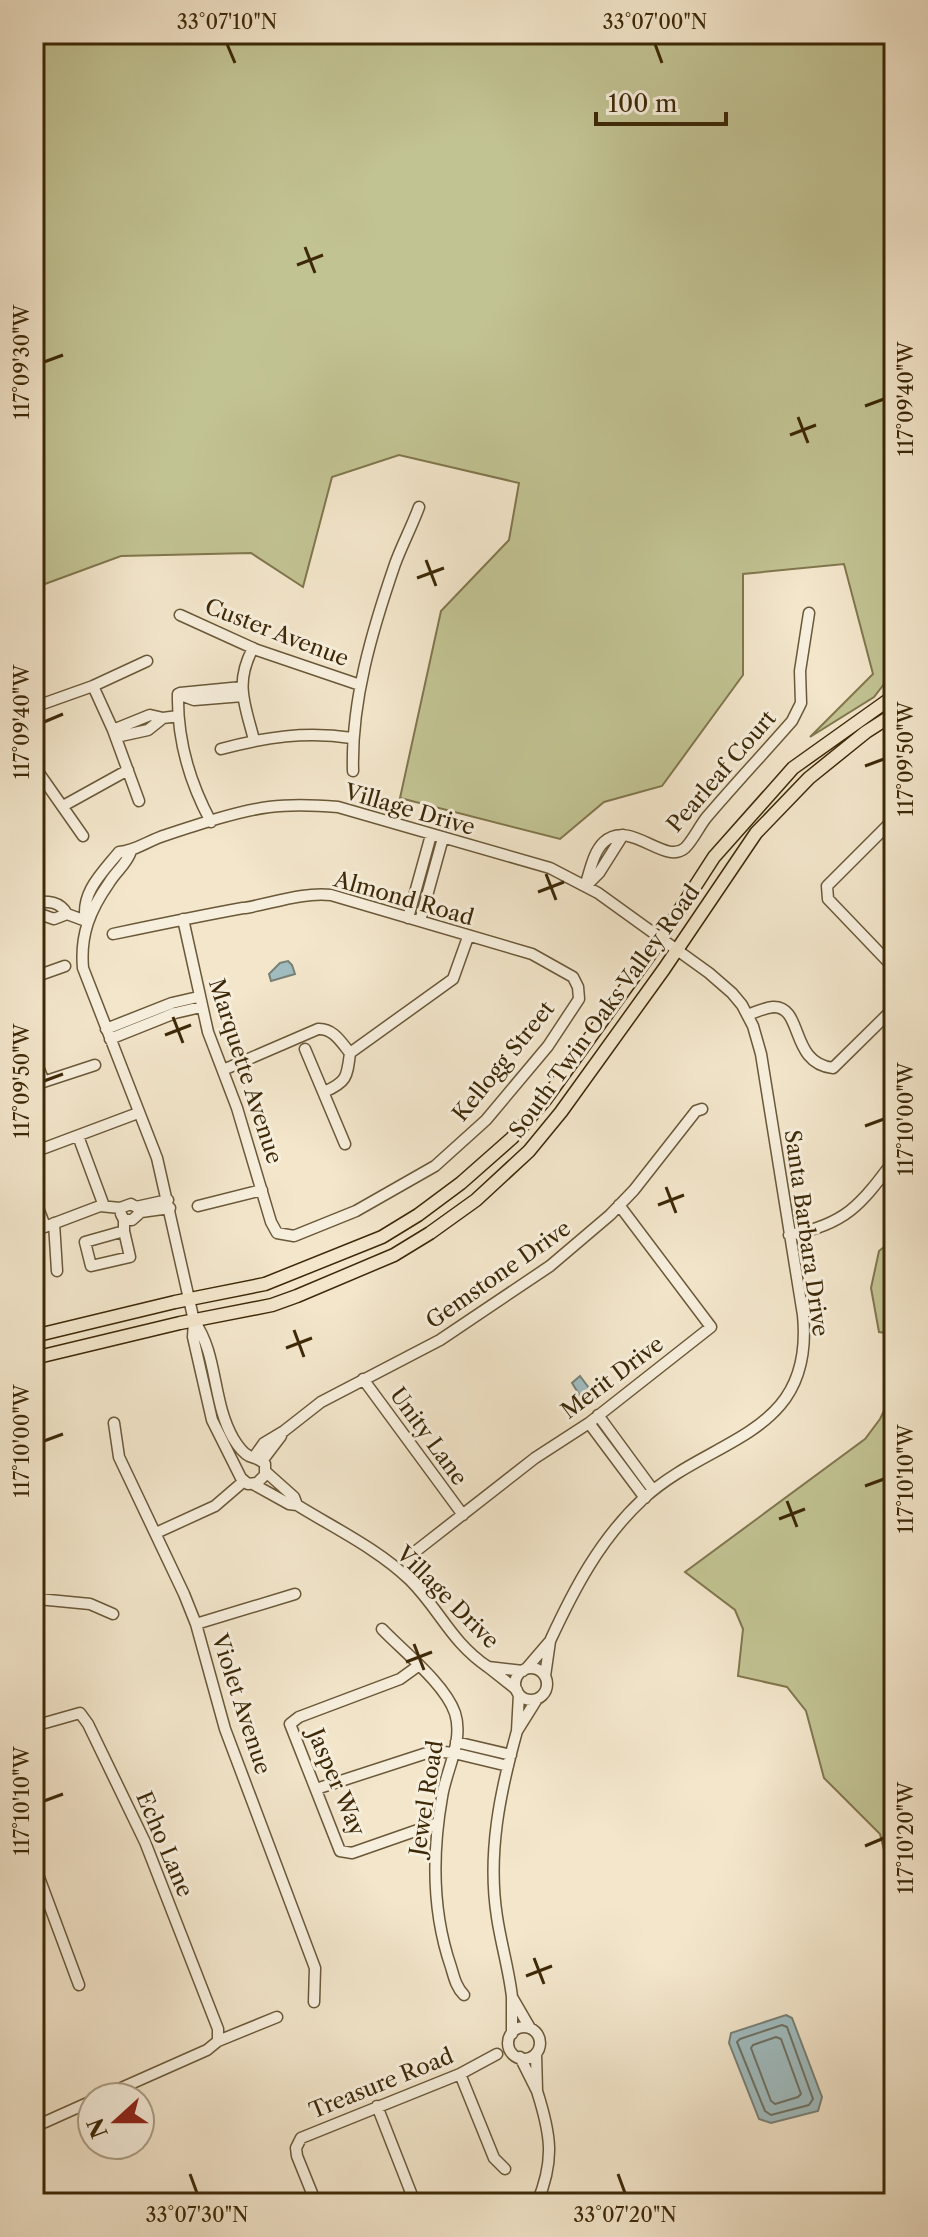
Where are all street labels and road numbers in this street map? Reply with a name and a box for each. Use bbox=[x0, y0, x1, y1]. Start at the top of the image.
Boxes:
street label: Custer Avenue bbox=[201, 593, 353, 672]
street label: Pearleaf Court bbox=[661, 705, 782, 838]
street label: Village Drive bbox=[341, 778, 478, 841]
street label: Almond Road bbox=[330, 865, 477, 931]
street label: South Twin Oaks Valley Road bbox=[503, 879, 705, 1143]
street label: Marquette Avenue bbox=[203, 975, 288, 1167]
street label: Kellogg Street bbox=[447, 996, 560, 1127]
street label: Santa Barbara Drive bbox=[779, 1128, 834, 1338]
street label: Gemstone Drive bbox=[421, 1214, 576, 1334]
street label: Merit Drive bbox=[556, 1330, 669, 1425]
street label: Unity Lane bbox=[384, 1382, 473, 1490]
street label: Village Drive bbox=[390, 1540, 505, 1654]
street label: Violet Avenue bbox=[206, 1630, 277, 1778]
street label: Jasper Way bbox=[301, 1722, 371, 1841]
street label: Jewel Road bbox=[404, 1739, 449, 1861]
street label: Echo Lane bbox=[130, 1787, 199, 1901]
street label: Treasure Road bbox=[305, 2042, 457, 2125]

